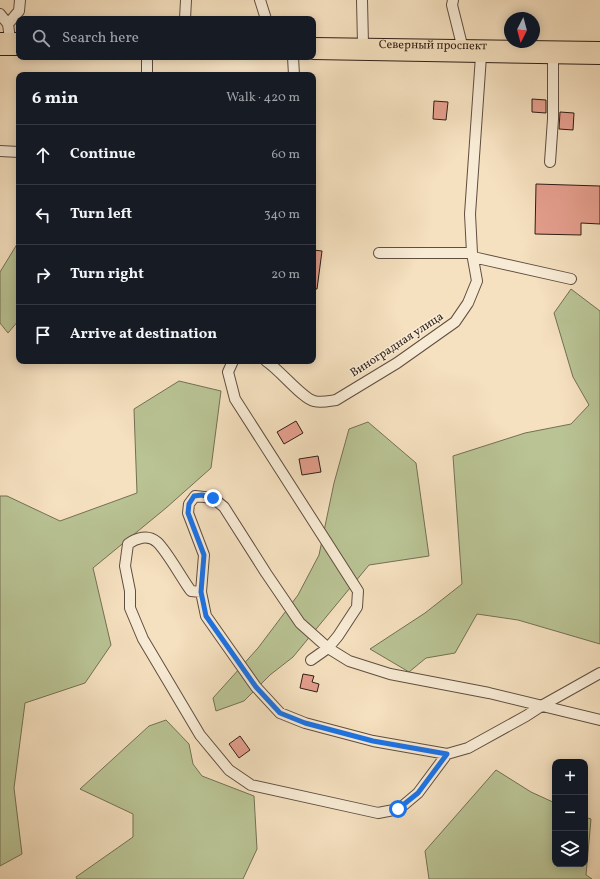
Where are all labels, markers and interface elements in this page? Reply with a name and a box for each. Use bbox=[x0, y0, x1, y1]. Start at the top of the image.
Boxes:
north arrow bbox=[504, 12, 540, 48]
search box bbox=[16, 16, 316, 60]
icon: search bbox=[30, 27, 52, 49]
text: Search here bbox=[62, 28, 139, 49]
street label: Северный проспект bbox=[379, 37, 487, 54]
text: 6 min bbox=[32, 87, 78, 110]
text: Walk · 420 m bbox=[226, 89, 300, 107]
icon: ahead bbox=[32, 144, 54, 166]
text: Continue bbox=[70, 144, 135, 165]
text: 60 m bbox=[272, 146, 300, 164]
icon: left bbox=[32, 204, 54, 226]
text: Turn left bbox=[70, 204, 132, 225]
text: 340 m bbox=[264, 206, 300, 224]
icon: right bbox=[32, 264, 54, 286]
text: Turn right bbox=[70, 264, 144, 285]
text: 20 m bbox=[271, 266, 300, 284]
street label: Виноградная улица bbox=[347, 309, 447, 381]
icon: arrive bbox=[32, 324, 54, 346]
text: Arrive at destination bbox=[70, 324, 217, 345]
route end bbox=[204, 489, 222, 507]
map controls bbox=[552, 759, 588, 867]
button: + bbox=[552, 759, 588, 795]
button: − bbox=[552, 795, 588, 831]
route start bbox=[389, 800, 407, 818]
button: layers bbox=[552, 831, 588, 867]

